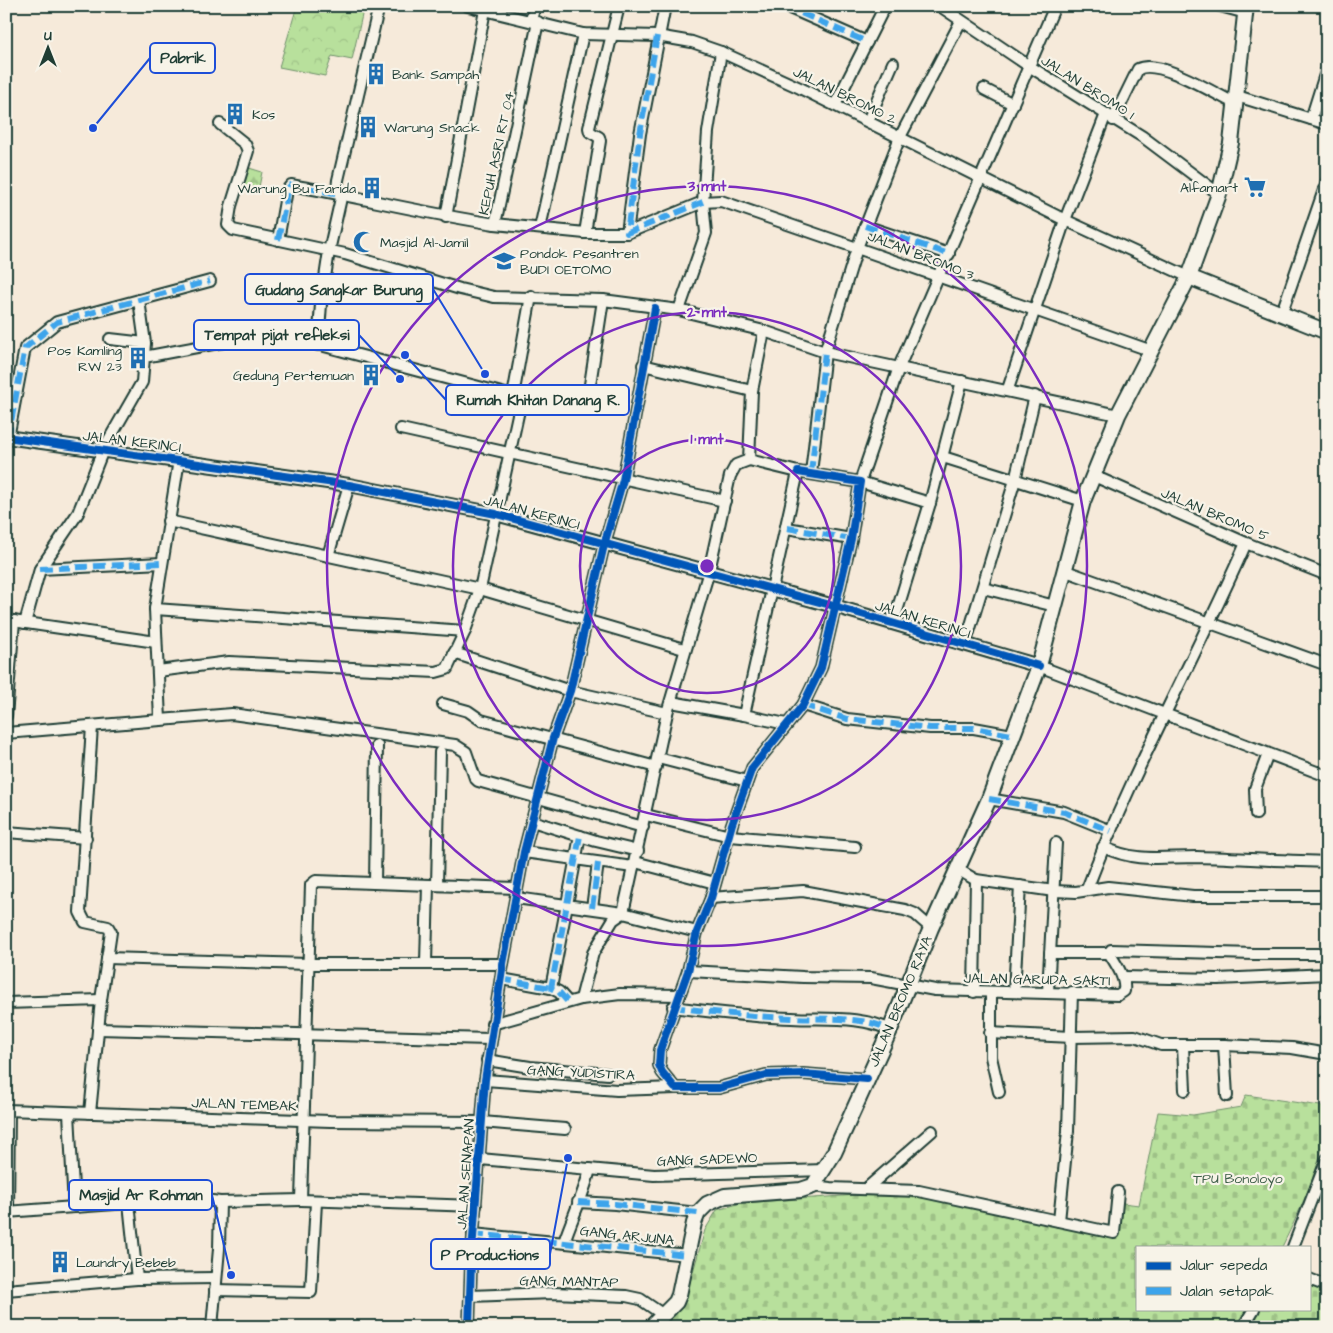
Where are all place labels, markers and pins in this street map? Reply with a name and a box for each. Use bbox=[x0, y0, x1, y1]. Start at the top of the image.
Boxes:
callout: Pabrik bbox=[150, 43, 215, 73]
building icon: Bank Sampah bbox=[363, 61, 389, 87]
place label: Bank Sampah bbox=[392, 65, 479, 85]
building icon: Kos bbox=[222, 101, 248, 127]
place label: Kos bbox=[252, 105, 275, 125]
building icon: Warung Snack bbox=[355, 114, 381, 140]
place label: Warung Snack bbox=[384, 118, 480, 138]
supermarket icon: Alfamart bbox=[1242, 174, 1268, 200]
building icon: Warung Bu Farida bbox=[359, 175, 385, 201]
place label: Alfamart bbox=[1180, 178, 1238, 198]
place label: Warung Bu Farida bbox=[237, 179, 356, 199]
mosque icon: Masjid Al-Jamil bbox=[351, 229, 377, 255]
place label: Masjid Al-Jamil bbox=[380, 233, 468, 253]
place label: Pondok Pesantren BUDI OETOMO bbox=[520, 244, 639, 280]
school or university icon: Pondok Pesantren BUDI OETOMO bbox=[491, 248, 517, 274]
callout: Gudang Sangkar Burung bbox=[245, 274, 433, 304]
callout: Tempat pijat refleksi bbox=[194, 320, 359, 350]
place label: Pos Kamling RW 23 bbox=[48, 341, 122, 377]
building icon: Pos Kamling RW 23 bbox=[125, 345, 151, 371]
building icon: Gedung Pertemuan bbox=[358, 362, 384, 388]
place label: Gedung Pertemuan bbox=[233, 366, 354, 386]
callout: Rumah Khitan Danang R. bbox=[446, 385, 629, 415]
centre of rings bbox=[698, 557, 716, 575]
callout: Masjid Ar Rohman bbox=[69, 1180, 212, 1210]
callout: P Productions bbox=[431, 1239, 550, 1269]
building icon: Laundry Bebeb bbox=[47, 1249, 73, 1275]
place label: Laundry Bebeb bbox=[76, 1253, 176, 1273]

